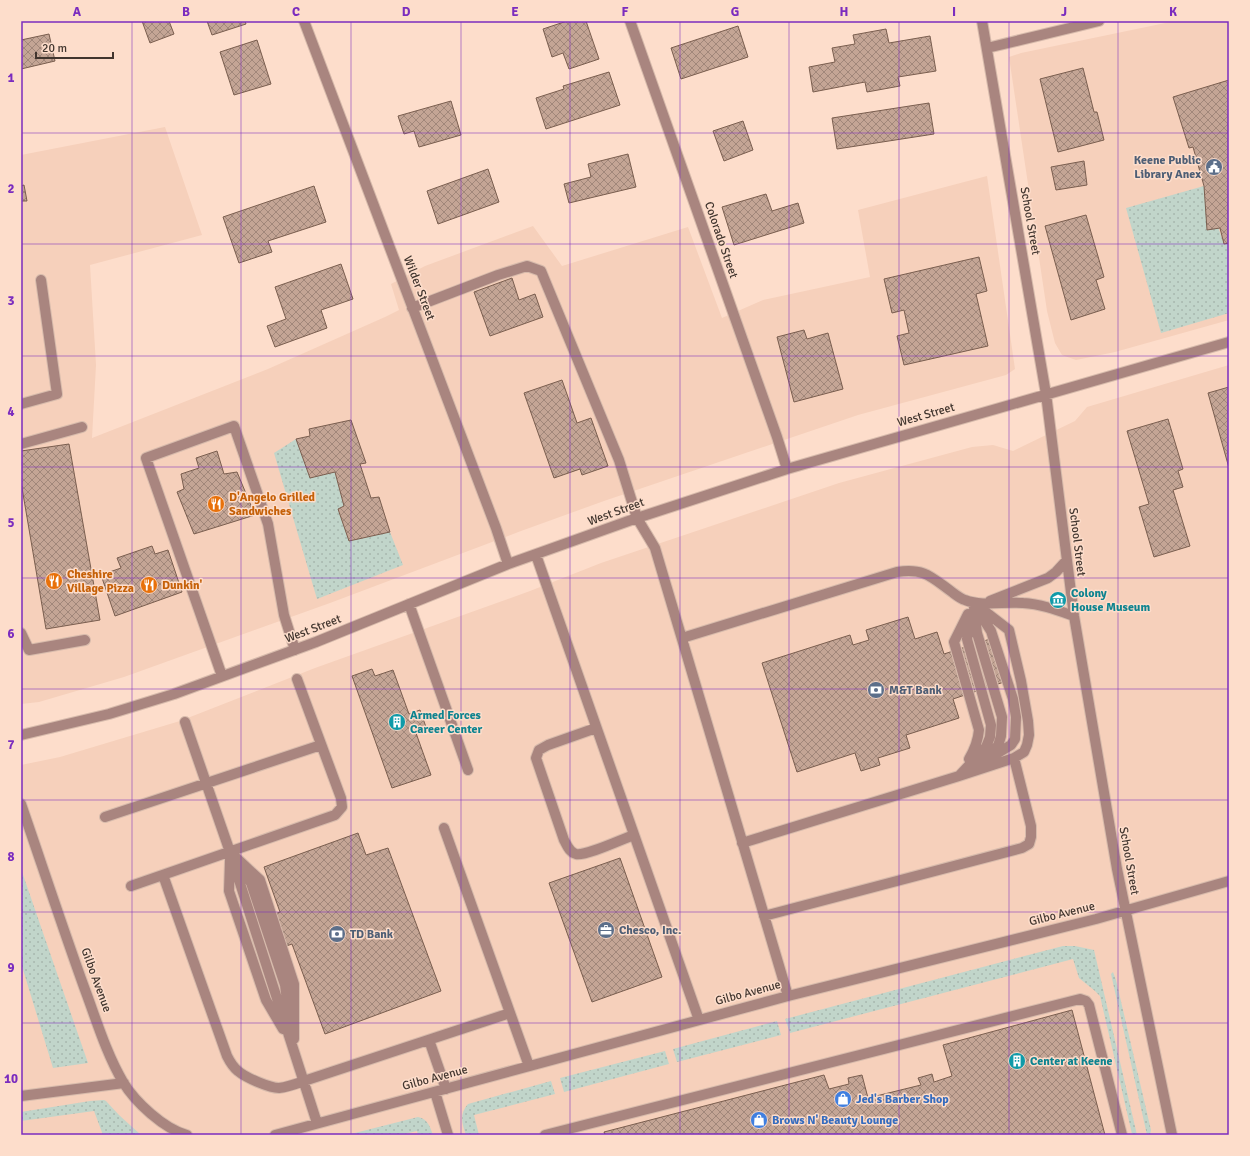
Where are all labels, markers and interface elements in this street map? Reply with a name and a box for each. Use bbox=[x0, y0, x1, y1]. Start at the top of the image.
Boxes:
text: A bbox=[73, 4, 82, 20]
text: B bbox=[182, 4, 190, 20]
text: C bbox=[292, 4, 300, 20]
text: D bbox=[402, 4, 411, 20]
text: E bbox=[511, 4, 519, 20]
text: F bbox=[622, 4, 629, 20]
text: G bbox=[731, 4, 739, 20]
text: H bbox=[840, 4, 848, 20]
text: I bbox=[952, 4, 956, 20]
text: J bbox=[1061, 4, 1067, 20]
text: K bbox=[1169, 4, 1177, 20]
scale bar bbox=[36, 34, 113, 60]
text: 20 m bbox=[42, 41, 67, 56]
text: 1 bbox=[7, 70, 15, 86]
place label: Keene Public Library Anex bbox=[1134, 153, 1201, 182]
public building icon: Keene Public Library Anex bbox=[1204, 157, 1224, 177]
text: 2 bbox=[7, 181, 15, 197]
street label: School Street bbox=[1017, 186, 1043, 256]
street label: Colorado Street bbox=[701, 200, 741, 280]
street label: Wilder Street bbox=[400, 254, 438, 322]
text: 3 bbox=[7, 293, 15, 309]
street label: West Street bbox=[896, 400, 956, 430]
text: 4 bbox=[7, 404, 15, 420]
place label: D'Angelo Grilled Sandwiches bbox=[229, 490, 316, 519]
restaurant icon: D'Angelo Grilled Sandwiches bbox=[206, 494, 226, 514]
street label: West Street bbox=[586, 495, 646, 529]
street label: School Street bbox=[1065, 507, 1089, 577]
text: 5 bbox=[7, 515, 15, 531]
place label: Cheshire Village Pizza bbox=[67, 567, 134, 596]
restaurant icon: Cheshire Village Pizza bbox=[44, 571, 64, 591]
restaurant icon: Dunkin' bbox=[139, 575, 159, 595]
place label: Dunkin' bbox=[162, 578, 203, 593]
place label: Colony House Museum bbox=[1071, 586, 1150, 615]
museum icon: Colony House Museum bbox=[1048, 590, 1068, 610]
street label: West Street bbox=[283, 611, 343, 647]
text: 6 bbox=[7, 626, 15, 642]
bank icon: M&T Bank bbox=[866, 680, 886, 700]
place label: M&T Bank bbox=[889, 683, 942, 698]
place label: Armed Forces Career Center bbox=[410, 708, 482, 737]
building icon: Armed Forces Career Center bbox=[387, 712, 407, 732]
text: 7 bbox=[7, 737, 15, 753]
street label: School Street bbox=[1116, 826, 1142, 896]
text: 8 bbox=[7, 849, 15, 865]
street label: Gilbo Avenue bbox=[1028, 899, 1096, 929]
office icon: Chesco, Inc. bbox=[596, 920, 616, 940]
place label: Chesco, Inc. bbox=[619, 923, 682, 938]
bank icon: TD Bank bbox=[327, 924, 347, 944]
place label: TD Bank bbox=[350, 927, 394, 942]
street label: Gilbo Avenue bbox=[77, 946, 115, 1014]
text: 9 bbox=[7, 960, 15, 976]
street label: Gilbo Avenue bbox=[714, 977, 782, 1009]
building icon: Center at Keene bbox=[1007, 1051, 1027, 1071]
place label: Center at Keene bbox=[1030, 1054, 1113, 1069]
street label: Gilbo Avenue bbox=[401, 1062, 469, 1094]
text: 10 bbox=[4, 1071, 18, 1087]
shop icon: Jed's Barber Shop bbox=[833, 1089, 853, 1109]
place label: Jed's Barber Shop bbox=[856, 1092, 949, 1107]
shop icon: Brows N' Beauty Lounge bbox=[749, 1110, 769, 1130]
place label: Brows N' Beauty Lounge bbox=[772, 1113, 898, 1128]

